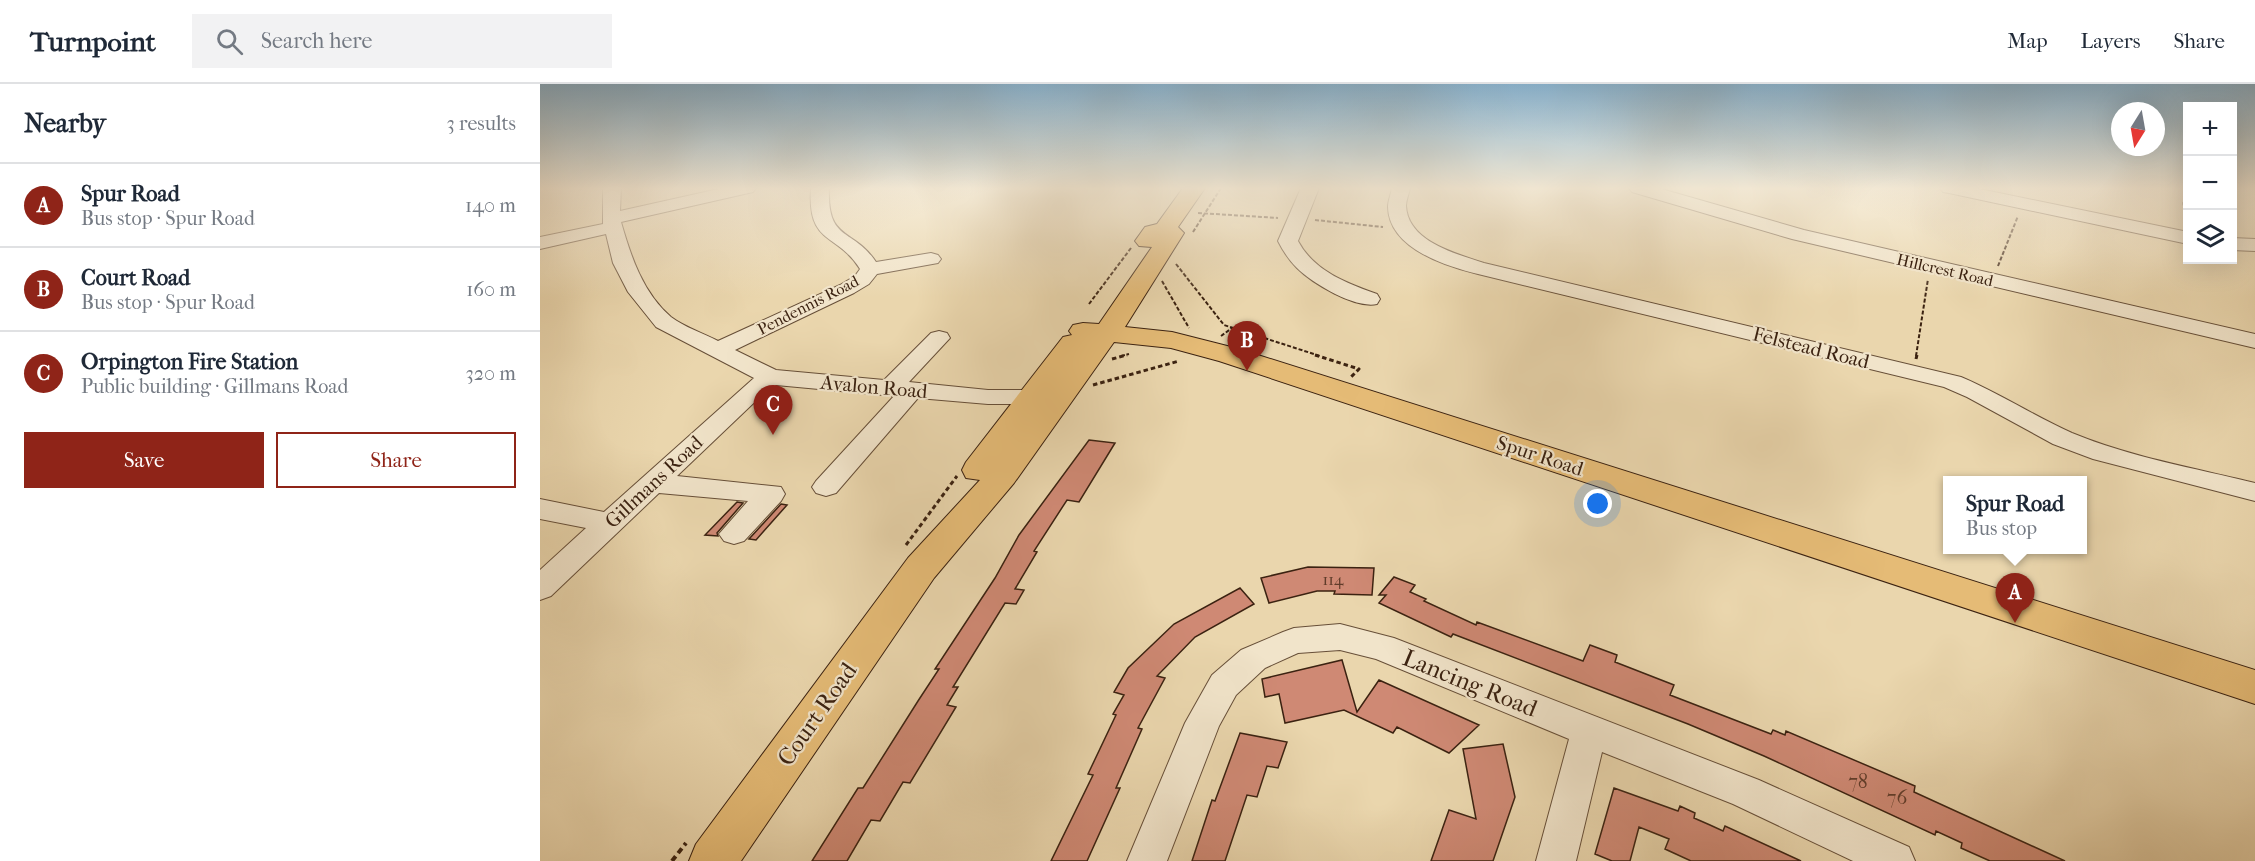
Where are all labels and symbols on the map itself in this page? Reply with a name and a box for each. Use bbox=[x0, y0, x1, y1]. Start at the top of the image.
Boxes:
north arrow bbox=[2111, 102, 2165, 156]
street label: Hillcrest Road bbox=[1895, 250, 1995, 290]
street label: Pendennis Road bbox=[754, 271, 862, 339]
pin: B bbox=[1228, 322, 1266, 371]
street label: Felstead Road bbox=[1750, 322, 1873, 374]
street label: Avalon Road bbox=[818, 371, 930, 403]
pin: C bbox=[754, 386, 792, 435]
street label: Gillmans Road bbox=[601, 430, 708, 533]
street label: Spur Road bbox=[1494, 431, 1587, 481]
your location bbox=[1583, 489, 1612, 518]
house number: 114 bbox=[1323, 570, 1344, 589]
pin: A bbox=[1996, 574, 2034, 623]
street label: Lancing Road bbox=[1399, 643, 1542, 723]
street label: Court Road bbox=[771, 656, 863, 771]
house number: 78 bbox=[1848, 770, 1868, 793]
house number: 76 bbox=[1887, 786, 1907, 809]

